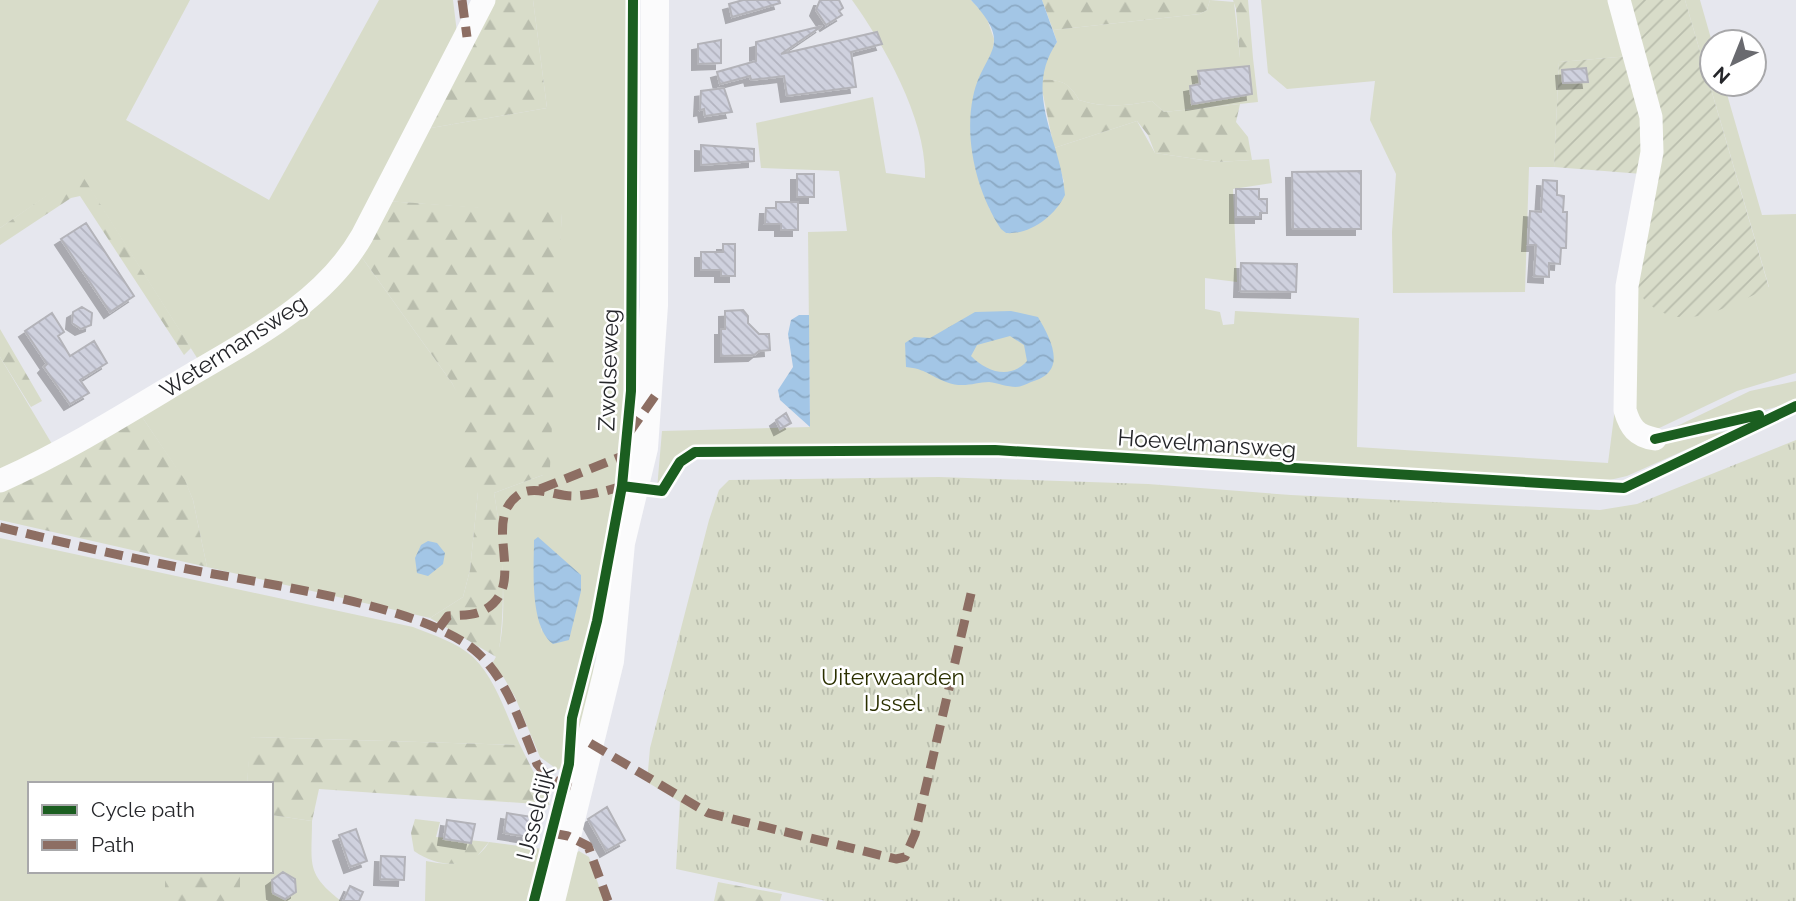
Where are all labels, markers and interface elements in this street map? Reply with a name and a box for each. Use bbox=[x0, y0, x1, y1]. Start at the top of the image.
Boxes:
north arrow bbox=[1698, 28, 1768, 98]
text: N bbox=[1709, 62, 1734, 88]
street label: Wetermansweg bbox=[155, 289, 311, 403]
street label: Zwolseweg bbox=[592, 308, 624, 432]
street label: Hoevelmansweg bbox=[1117, 423, 1297, 463]
park label: Uiterwaarden IJssel bbox=[821, 663, 965, 716]
street label: IJsseldijk bbox=[510, 764, 560, 862]
legend bbox=[28, 782, 273, 873]
text: Cycle path bbox=[91, 797, 195, 822]
text: Path bbox=[91, 832, 135, 857]

